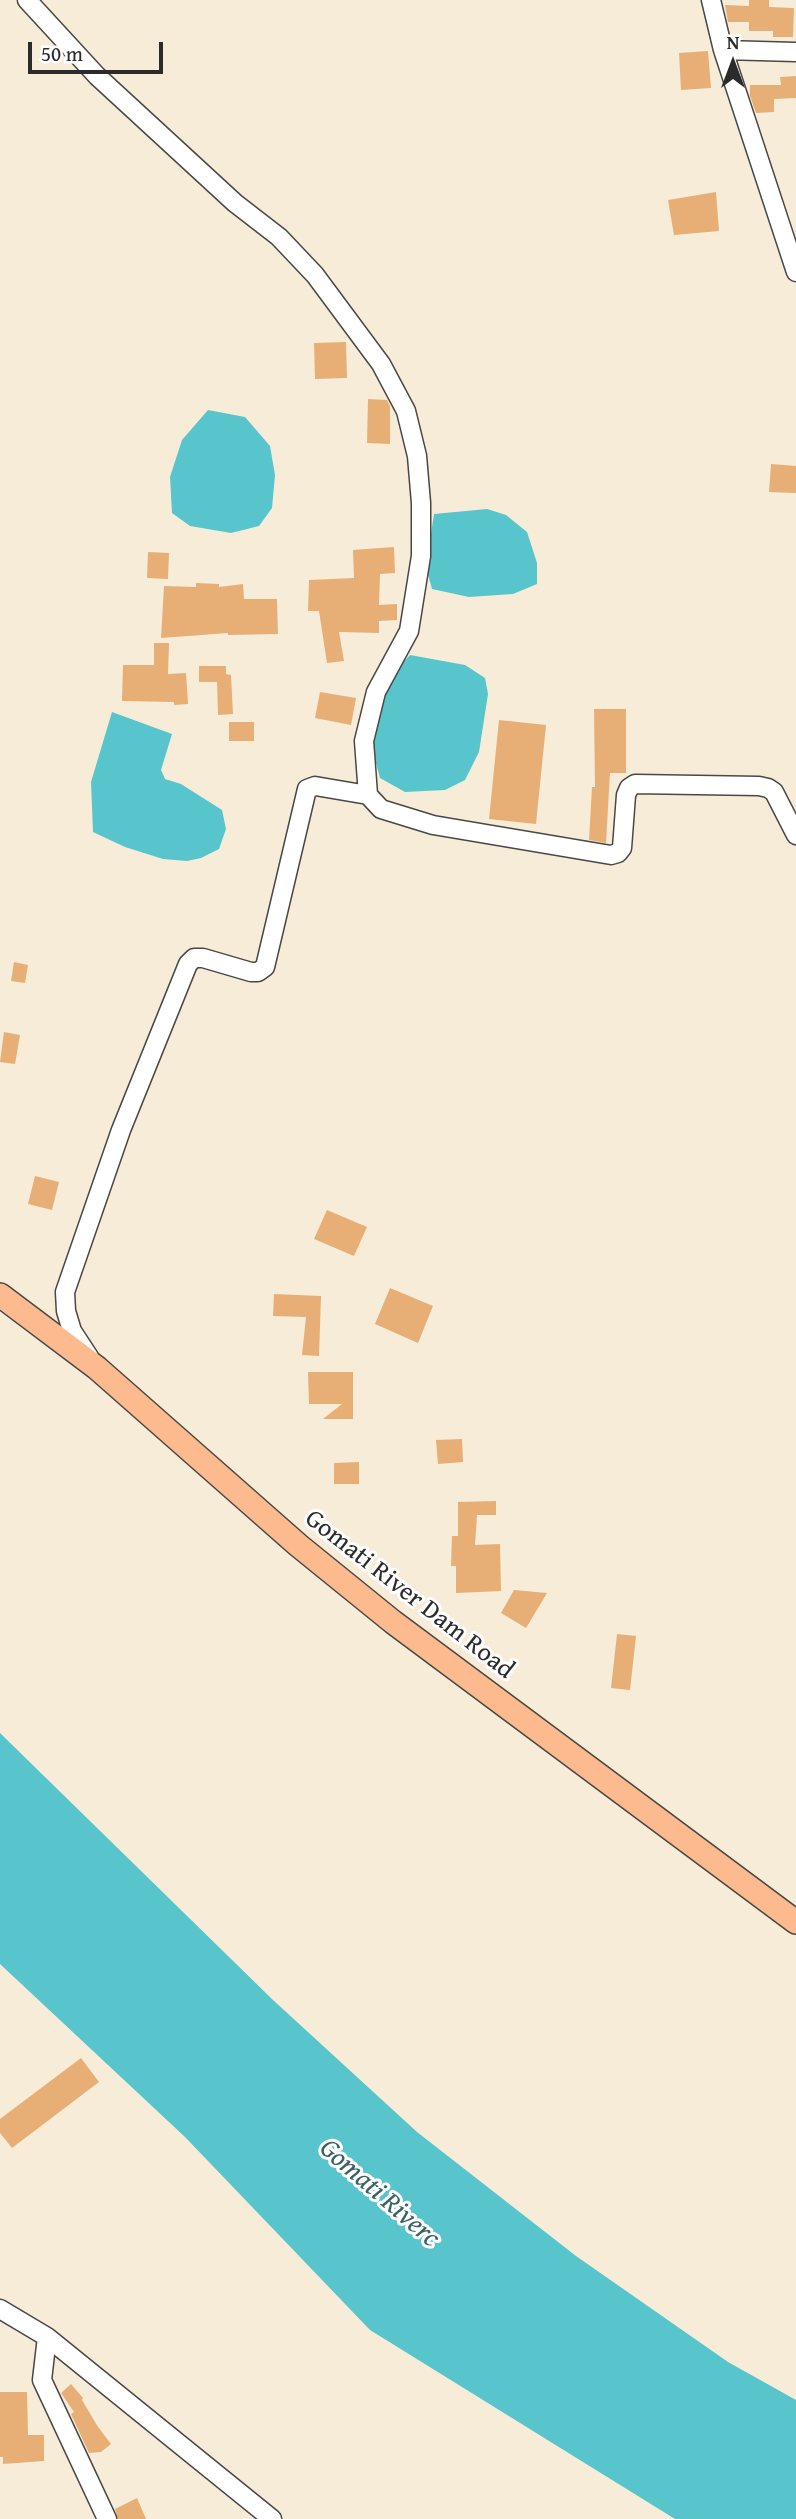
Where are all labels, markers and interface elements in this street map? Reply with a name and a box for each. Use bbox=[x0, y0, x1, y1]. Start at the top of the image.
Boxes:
scale bar bbox=[32, 28, 166, 72]
north arrow bbox=[698, 28, 768, 98]
text: N bbox=[727, 28, 739, 56]
text: 50 m bbox=[41, 38, 83, 69]
street label: Gomati River Dam Road bbox=[298, 1504, 520, 1686]
water label: Gomati Riverc bbox=[312, 2132, 446, 2256]

